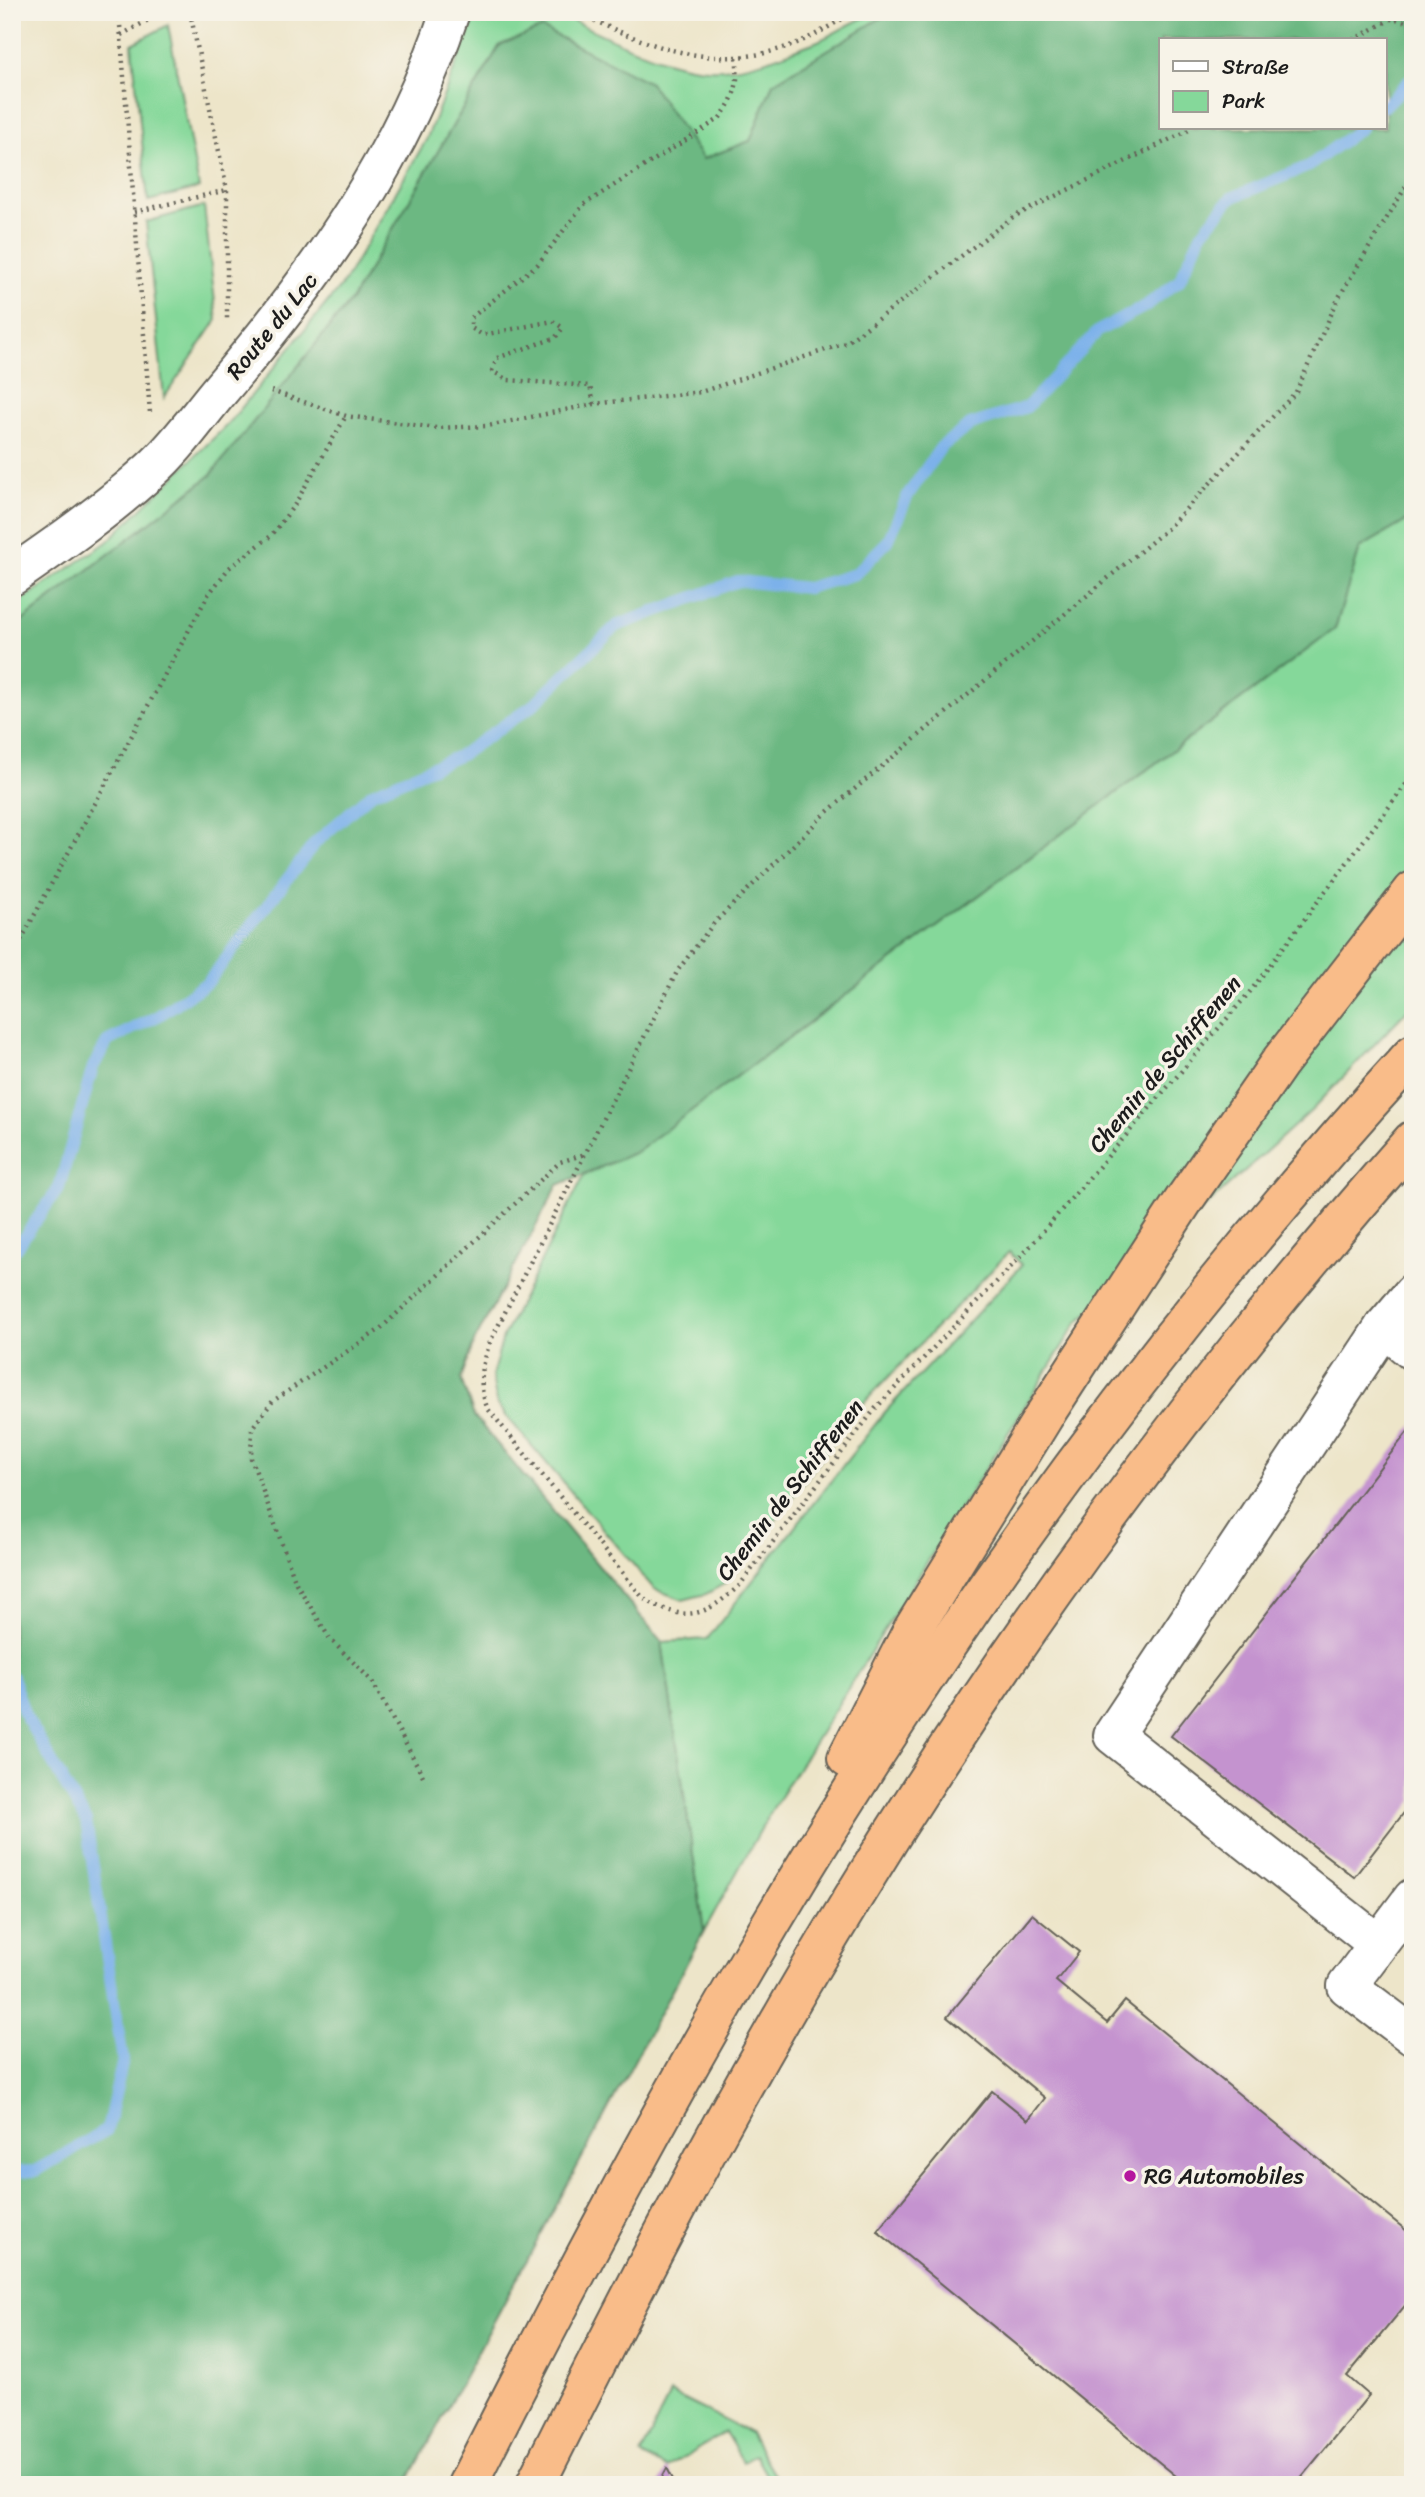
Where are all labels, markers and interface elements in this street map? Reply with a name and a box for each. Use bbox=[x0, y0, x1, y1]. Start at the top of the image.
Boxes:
legend bbox=[1159, 38, 1386, 130]
text: Straße bbox=[1222, 48, 1289, 86]
text: Park bbox=[1222, 82, 1265, 120]
street label: Route du Lac bbox=[215, 263, 329, 389]
street label: Chemin de Schiffenen bbox=[1078, 966, 1252, 1162]
street label: Chemin de Schiffenen bbox=[705, 1390, 875, 1590]
place label: RG Automobiles bbox=[1144, 2156, 1304, 2197]
marker: RG Automobiles bbox=[1122, 2168, 1138, 2184]

